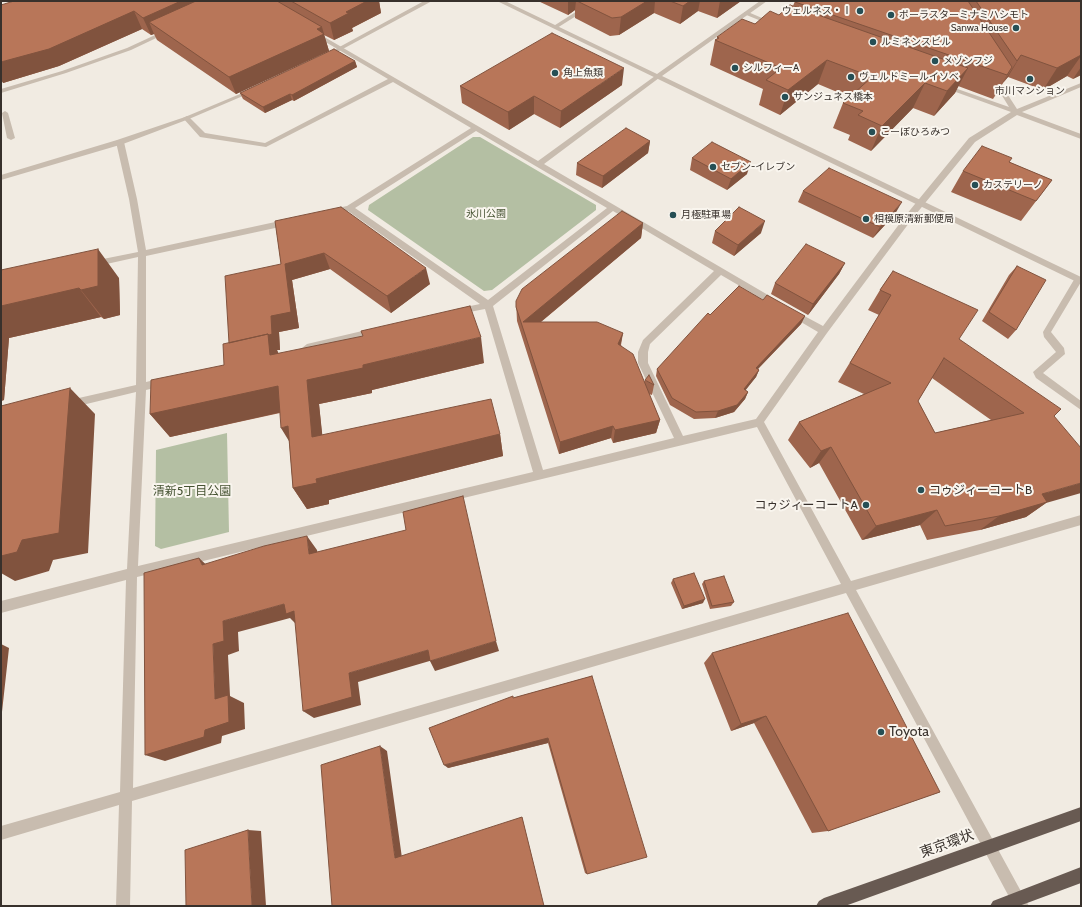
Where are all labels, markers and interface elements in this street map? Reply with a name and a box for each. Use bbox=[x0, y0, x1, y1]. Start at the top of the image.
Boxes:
place label: ウェルネス・Ⅰ bbox=[782, 5, 852, 17]
marker: ウェルネス・Ⅰ bbox=[855, 6, 865, 16]
place label: ポーラスターミナミハシモト bbox=[899, 9, 1029, 21]
marker: ポーラスターミナミハシモト bbox=[886, 10, 896, 20]
place label: Sanwa House bbox=[951, 22, 1008, 34]
marker: Sanwa House bbox=[1011, 23, 1021, 33]
place label: ルミネンスビル bbox=[881, 36, 951, 48]
marker: ルミネンスビル bbox=[868, 37, 878, 47]
place label: メゾンフジ bbox=[943, 55, 993, 67]
marker: メゾンフジ bbox=[930, 56, 940, 66]
place label: シルフィーA bbox=[743, 62, 799, 74]
marker: シルフィーA bbox=[730, 63, 740, 73]
place label: 角上魚類 bbox=[563, 67, 603, 79]
marker: 角上魚類 bbox=[550, 68, 560, 78]
place label: ヴェルドミールイソベ bbox=[859, 71, 959, 83]
marker: ヴェルドミールイソベ bbox=[846, 72, 856, 82]
marker: 市川マンション bbox=[1025, 74, 1035, 84]
place label: 市川マンション bbox=[995, 85, 1065, 97]
place label: サンジュネス橋本 bbox=[793, 91, 873, 103]
marker: サンジュネス橋本 bbox=[780, 92, 790, 102]
place label: こーぽひろみつ bbox=[880, 126, 950, 138]
marker: こーぽひろみつ bbox=[867, 127, 877, 137]
place label: セブン-イレブン bbox=[721, 161, 795, 173]
marker: セブン-イレブン bbox=[708, 162, 718, 172]
place label: カステリーノ bbox=[983, 179, 1043, 191]
marker: カステリーノ bbox=[970, 180, 980, 190]
park label: 氷川公園 bbox=[466, 208, 506, 220]
place label: 月極駐車場 bbox=[681, 209, 731, 221]
marker: 月極駐車場 bbox=[668, 210, 678, 220]
place label: 相模原清新郵便局 bbox=[874, 213, 954, 225]
marker: 相模原清新郵便局 bbox=[861, 214, 871, 224]
place label: コゥジィーコートB bbox=[929, 483, 1032, 497]
park label: 清新5丁目公園 bbox=[153, 484, 231, 498]
marker: コゥジィーコートB bbox=[916, 485, 926, 495]
place label: コゥジィーコートA bbox=[755, 498, 858, 512]
marker: コゥジィーコートA bbox=[861, 500, 871, 510]
place label: Toyota bbox=[889, 724, 929, 740]
marker: Toyota bbox=[876, 727, 886, 737]
street label: 東京環状 bbox=[918, 827, 976, 861]

